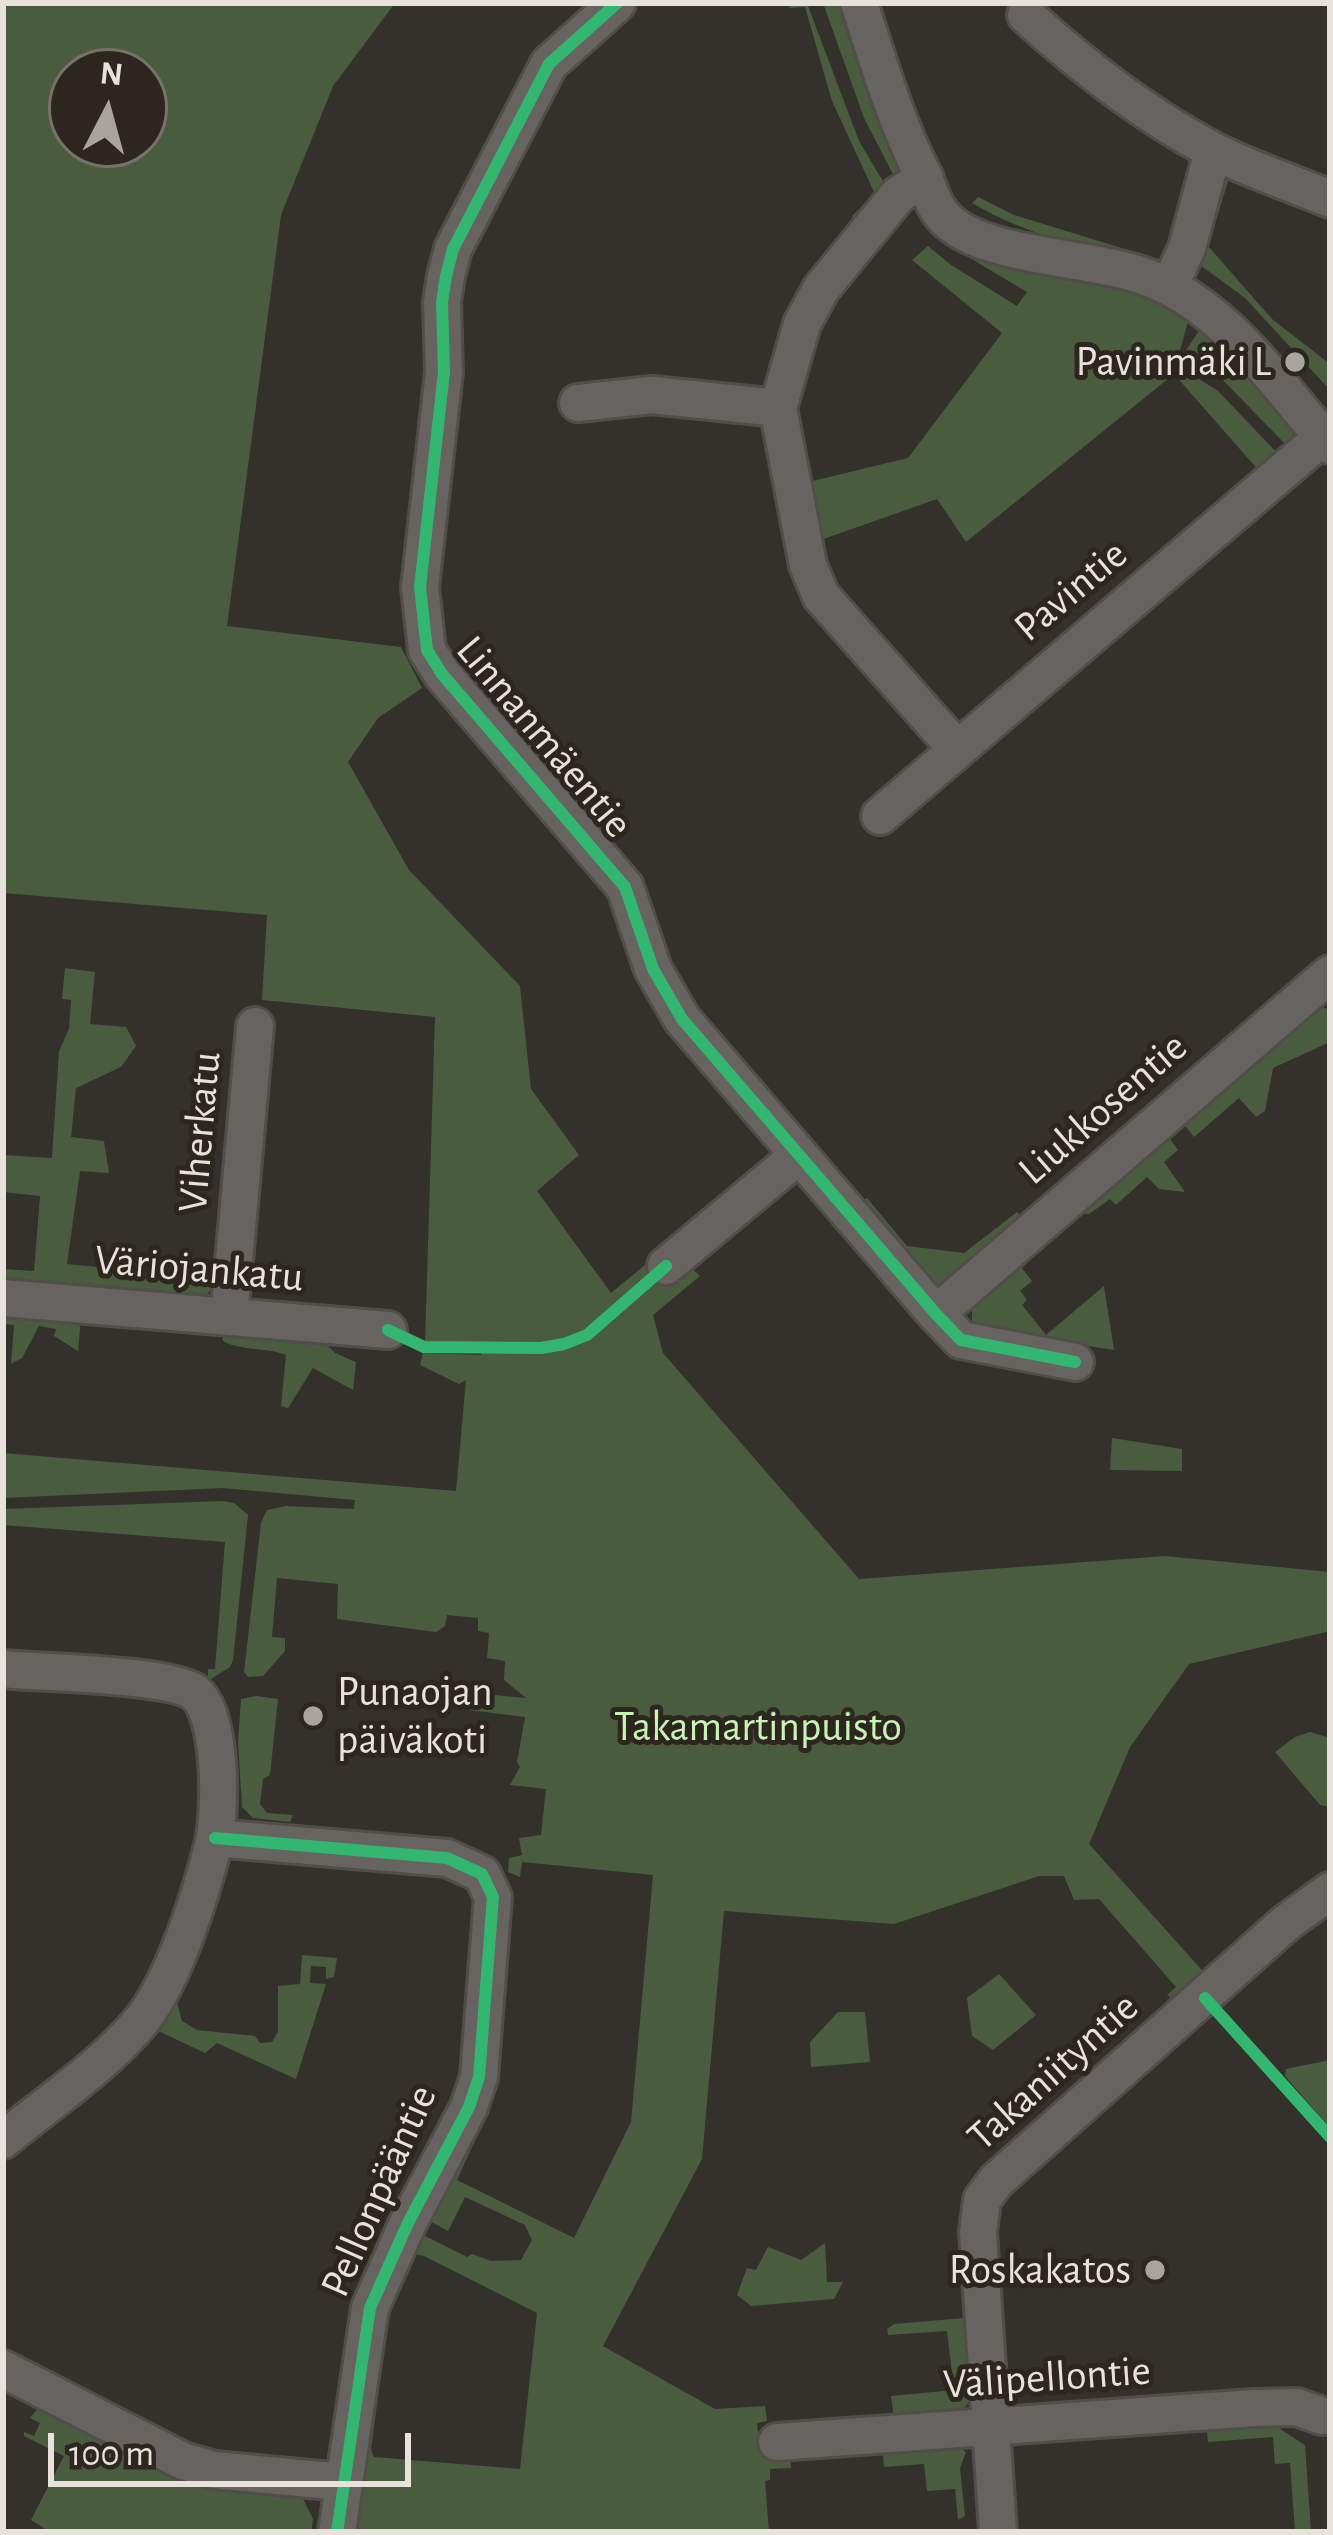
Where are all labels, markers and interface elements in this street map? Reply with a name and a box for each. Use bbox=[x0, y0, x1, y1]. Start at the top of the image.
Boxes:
north arrow bbox=[48, 48, 168, 168]
text: N bbox=[98, 57, 125, 92]
place label: Pavinmäki L bbox=[1075, 337, 1271, 387]
marker: Pavinmäki L bbox=[1282, 349, 1308, 375]
street label: Pavintie bbox=[1004, 529, 1138, 653]
street label: Linnanmäentie bbox=[445, 626, 643, 848]
street label: Liukkosentie bbox=[1008, 1022, 1198, 1196]
street label: Viherkatu bbox=[168, 1050, 232, 1214]
street label: Väriojankatu bbox=[93, 1235, 305, 1303]
place label: Punaojan päiväkoti bbox=[337, 1667, 493, 1766]
park label: Takamartinpuisto bbox=[614, 1702, 902, 1752]
marker: Punaojan päiväkoti bbox=[300, 1703, 326, 1729]
street label: Takaniityntie bbox=[957, 1982, 1149, 2162]
street label: Pellonpääntie bbox=[310, 2077, 448, 2305]
place label: Roskakatos bbox=[949, 2245, 1131, 2295]
marker: Roskakatos bbox=[1142, 2257, 1168, 2283]
street label: Välipellontie bbox=[942, 2346, 1152, 2410]
scale bar bbox=[54, 2409, 417, 2483]
text: 100 m bbox=[69, 2436, 154, 2472]

